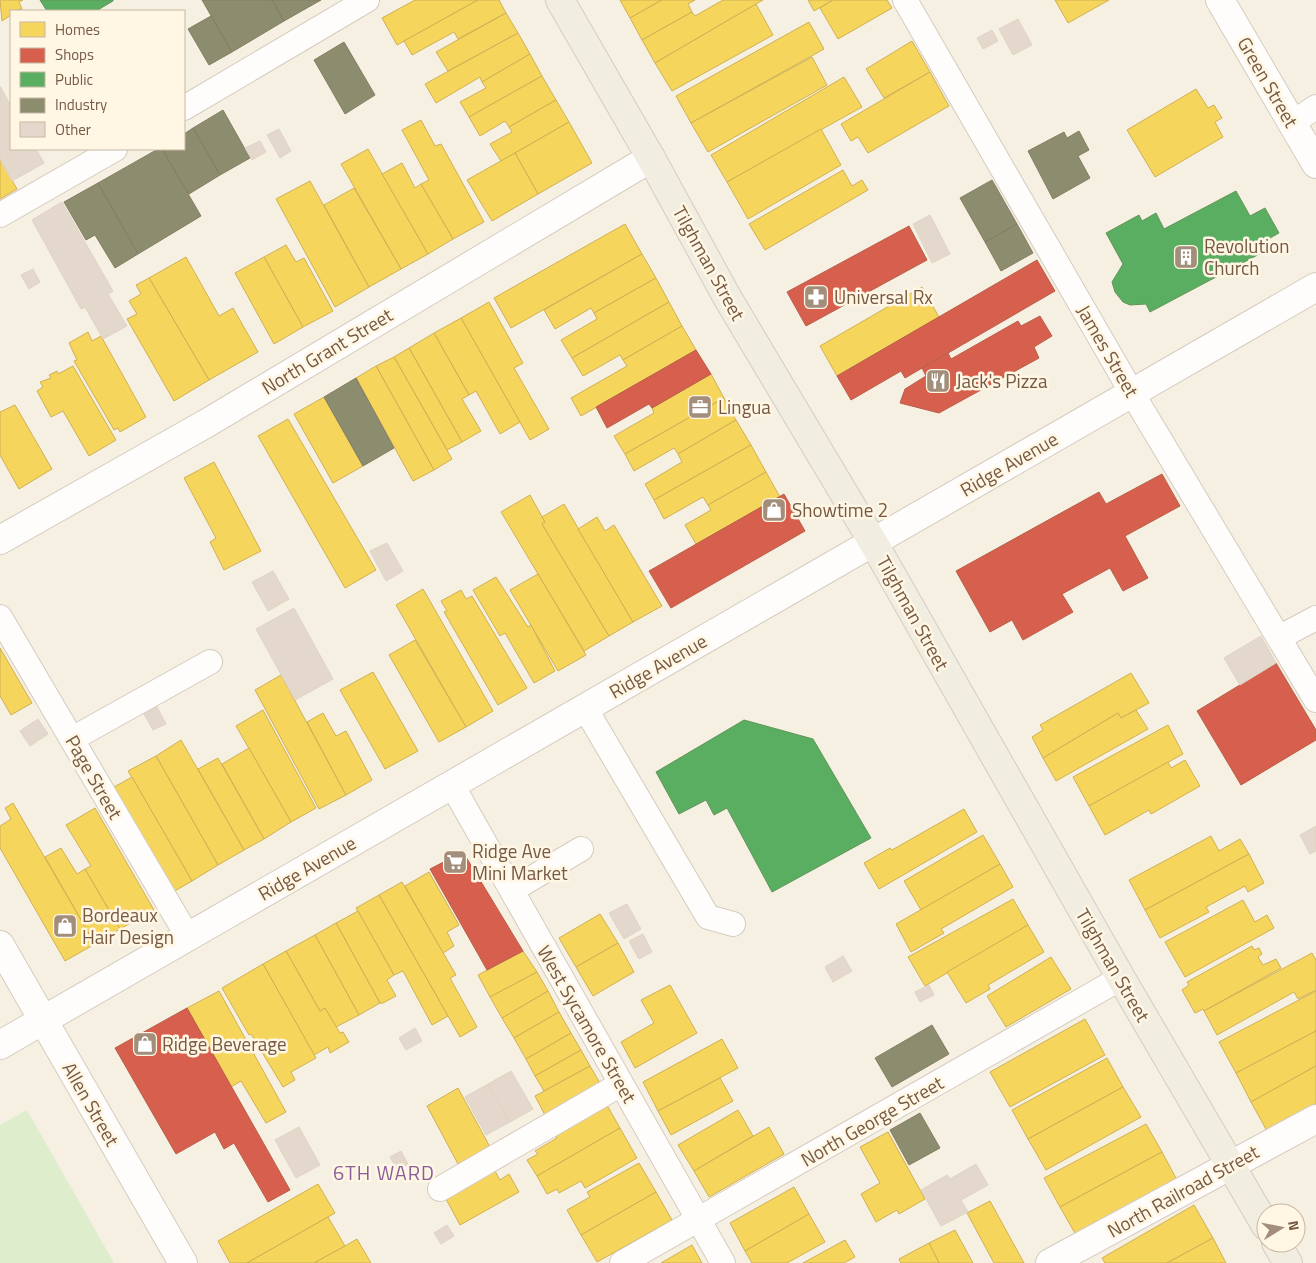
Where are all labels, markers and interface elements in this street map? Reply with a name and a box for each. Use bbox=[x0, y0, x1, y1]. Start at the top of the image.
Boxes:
legend bbox=[10, 10, 185, 150]
text: Homes bbox=[55, 18, 100, 41]
street label: Green Street bbox=[1231, 31, 1306, 133]
text: Shops bbox=[55, 43, 94, 66]
text: Public bbox=[55, 68, 93, 91]
text: Industry bbox=[55, 93, 107, 116]
text: Other bbox=[55, 118, 91, 141]
street label: Tilghman Street bbox=[666, 200, 753, 326]
place label: Revolution Church bbox=[1204, 231, 1290, 282]
building icon: Revolution Church bbox=[1173, 244, 1199, 270]
place label: Universal Rx bbox=[834, 282, 933, 311]
pharmacy icon: Universal Rx bbox=[803, 284, 829, 310]
street label: James Street bbox=[1070, 299, 1147, 403]
street label: North Grant Street bbox=[256, 300, 398, 401]
place label: Jack's Pizza bbox=[956, 366, 1048, 395]
restaurant icon: Jack's Pizza bbox=[925, 368, 951, 394]
place label: Lingua bbox=[718, 392, 771, 421]
office icon: Lingua bbox=[687, 394, 713, 420]
street label: Ridge Avenue bbox=[954, 424, 1063, 503]
place label: Showtime 2 bbox=[792, 495, 888, 524]
shop icon: Showtime 2 bbox=[761, 497, 787, 523]
street label: Tilghman Street bbox=[870, 550, 957, 676]
street label: Ridge Avenue bbox=[603, 626, 712, 705]
street label: Page Street bbox=[59, 729, 130, 825]
street label: Ridge Avenue bbox=[252, 828, 361, 907]
place label: Ridge Ave Mini Market bbox=[472, 836, 568, 887]
supermarket icon: Ridge Ave Mini Market bbox=[442, 849, 468, 875]
place label: Bordeaux Hair Design bbox=[82, 900, 174, 951]
street label: Tilghman Street bbox=[1069, 902, 1158, 1027]
shop icon: Bordeaux Hair Design bbox=[52, 913, 78, 939]
street label: West Sycamore Street bbox=[530, 940, 645, 1108]
place label: Ridge Beverage bbox=[162, 1029, 287, 1058]
shop icon: Ridge Beverage bbox=[132, 1031, 158, 1057]
street label: Allen Street bbox=[56, 1056, 127, 1152]
street label: North George Street bbox=[795, 1068, 949, 1173]
street label: North Railroad Street bbox=[1102, 1137, 1264, 1244]
district label: 6TH WARD bbox=[333, 1157, 435, 1188]
north arrow bbox=[1256, 1203, 1306, 1253]
text: N bbox=[1283, 1219, 1305, 1232]

